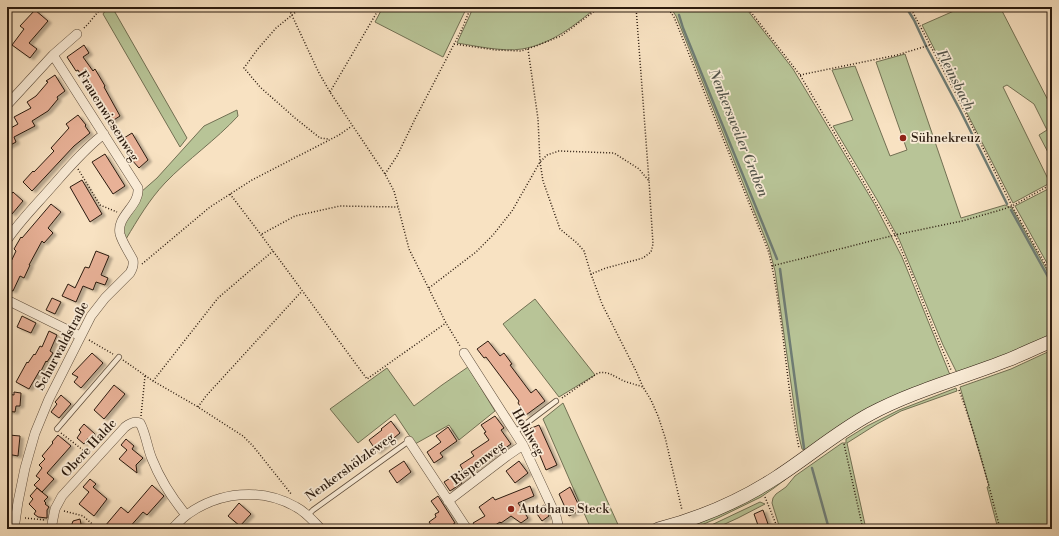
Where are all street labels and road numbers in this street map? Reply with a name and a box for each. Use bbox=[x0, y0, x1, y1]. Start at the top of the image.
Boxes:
street label: Frauenwiesenweg bbox=[74, 68, 143, 165]
street label: Schurwaldstraße bbox=[32, 298, 92, 393]
street label: Hohlweg bbox=[508, 406, 548, 459]
street label: Obere Halde bbox=[58, 415, 120, 480]
street label: Nenkershölzleweg bbox=[302, 429, 398, 505]
street label: Rispenweg bbox=[448, 438, 508, 488]

